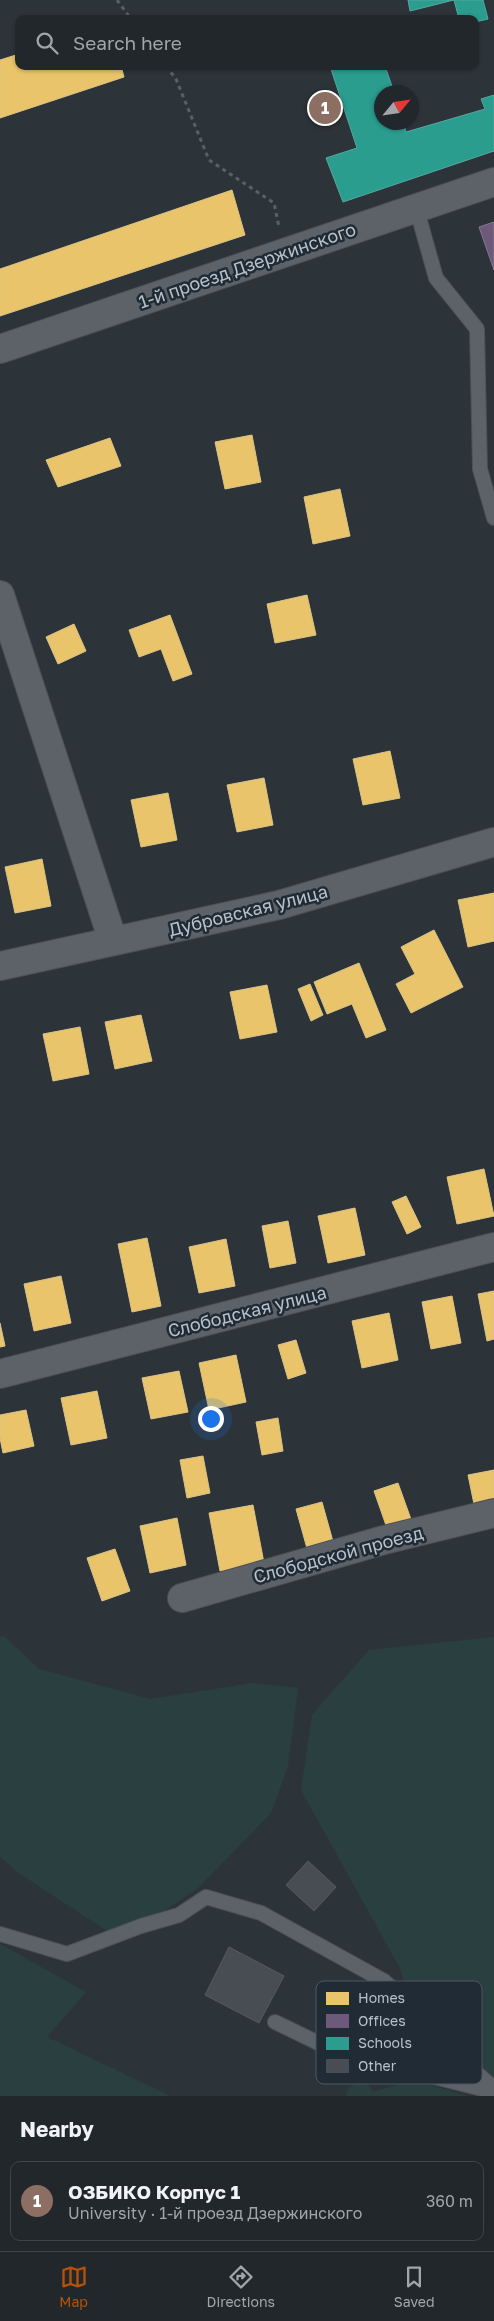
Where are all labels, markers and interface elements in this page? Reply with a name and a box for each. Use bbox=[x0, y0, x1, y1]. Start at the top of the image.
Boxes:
search box bbox=[15, 15, 479, 70]
icon: search bbox=[33, 29, 61, 57]
text: Search here bbox=[73, 31, 182, 54]
north arrow bbox=[374, 85, 419, 130]
pin: 1 bbox=[309, 89, 341, 127]
street label: 1-й проезд Дзержинского bbox=[135, 217, 359, 313]
street label: Дубровская улица bbox=[166, 880, 330, 940]
street label: Слободская улица bbox=[165, 1281, 329, 1341]
your location bbox=[198, 1406, 224, 1432]
street label: Слободской проезд bbox=[251, 1521, 425, 1587]
legend bbox=[316, 1981, 482, 2084]
text: Homes bbox=[358, 1989, 405, 2006]
text: Offices bbox=[358, 2012, 406, 2029]
text: Schools bbox=[358, 2034, 412, 2051]
text: Other bbox=[358, 2057, 397, 2074]
text: Nearby bbox=[20, 2116, 94, 2142]
text: ОЗБИКО Корпус 1 bbox=[68, 2180, 240, 2203]
text: 1 bbox=[33, 2191, 41, 2211]
text: 360 m bbox=[426, 2191, 473, 2211]
text: University · 1-й проезд Дзержинского bbox=[68, 2203, 362, 2223]
tab: Map bbox=[59, 2263, 88, 2310]
tab: Directions bbox=[207, 2263, 275, 2310]
tab: Saved bbox=[394, 2263, 435, 2310]

